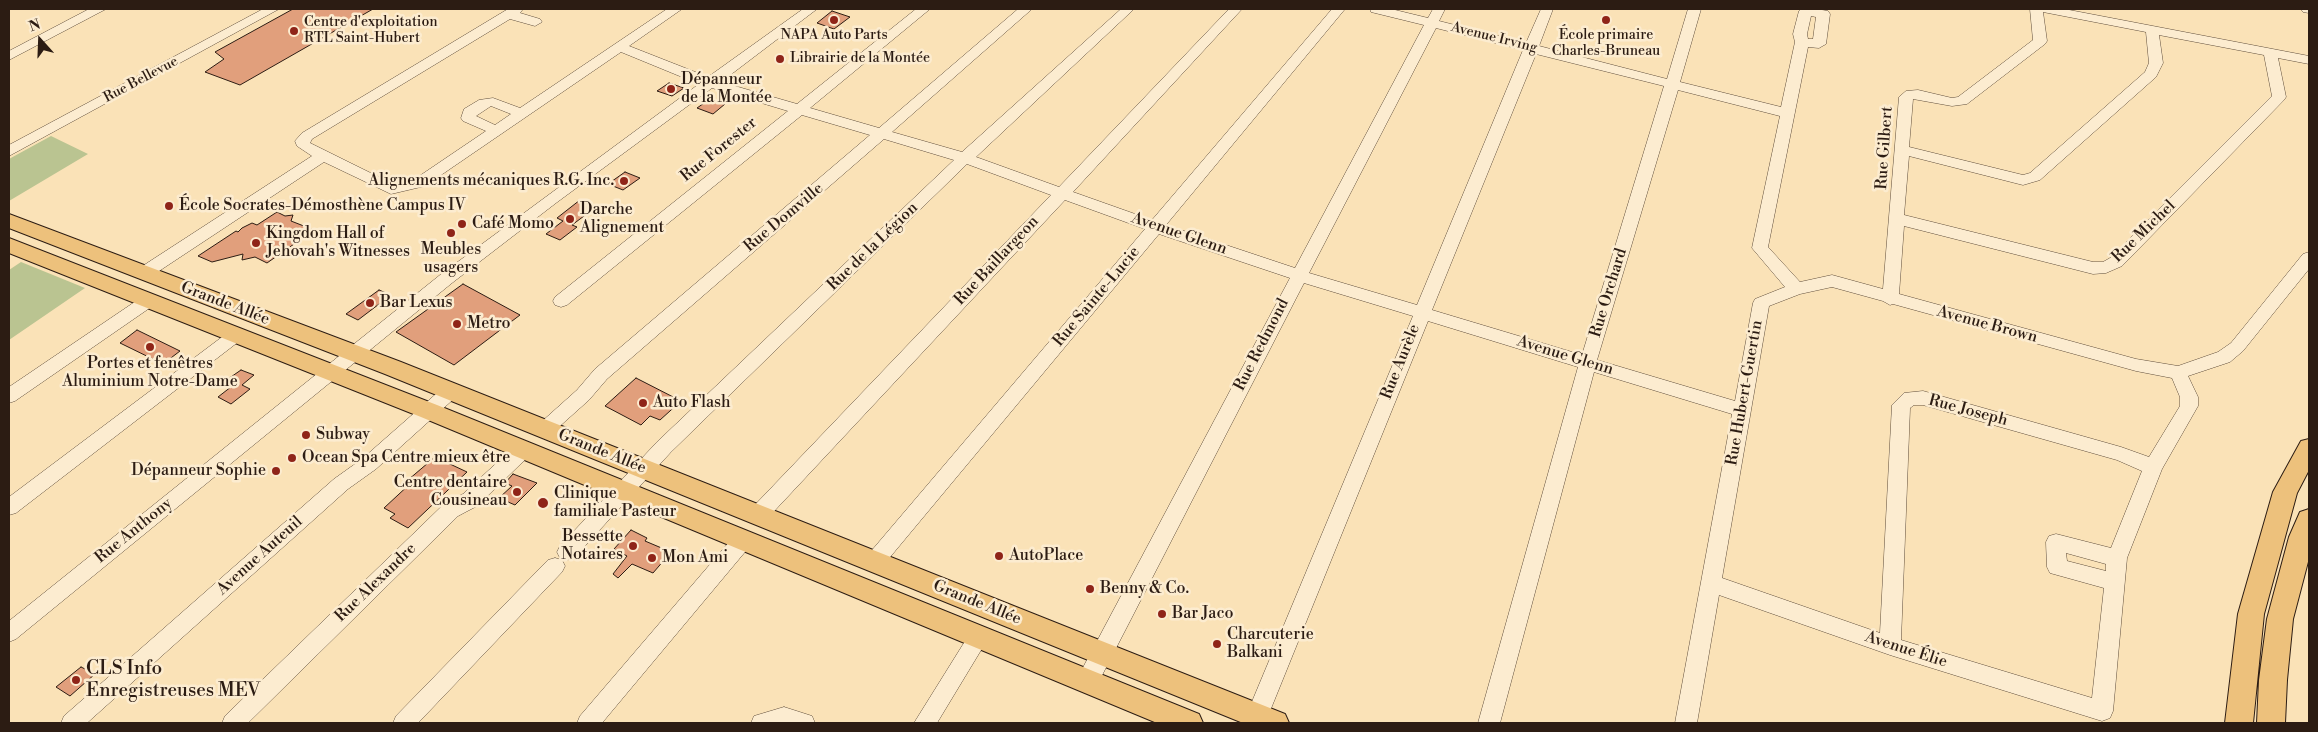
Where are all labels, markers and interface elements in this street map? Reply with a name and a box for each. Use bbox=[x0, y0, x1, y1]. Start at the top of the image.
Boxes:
marker: NAPA Auto Parts bbox=[828, 14, 840, 26]
marker: École primaire Charles-Bruneau bbox=[1600, 14, 1612, 26]
north arrow bbox=[15, 15, 65, 65]
place label: Centre d'exploitation RTL Saint-Hubert bbox=[304, 15, 438, 48]
text: N bbox=[27, 16, 43, 36]
street label: Avenue Irving bbox=[1449, 19, 1539, 57]
marker: Centre d'exploitation RTL Saint-Hubert bbox=[288, 25, 300, 37]
place label: NAPA Auto Parts bbox=[780, 28, 888, 44]
place label: École primaire Charles-Bruneau bbox=[1552, 28, 1660, 60]
place label: Librairie de la Montée bbox=[790, 51, 930, 67]
street label: Rue Bellevue bbox=[101, 53, 181, 107]
marker: Librairie de la Montée bbox=[774, 53, 786, 65]
place label: Dépanneur de la Montée bbox=[681, 70, 772, 108]
marker: Dépanneur de la Montée bbox=[665, 83, 677, 95]
street label: Rue Gilbert bbox=[1873, 106, 1897, 190]
street label: Rue Forester bbox=[677, 113, 761, 187]
place label: Alignements mécaniques R.G. Inc. bbox=[368, 171, 614, 191]
marker: Alignements mécaniques R.G. Inc. bbox=[618, 175, 630, 187]
street label: Rue Domville bbox=[740, 179, 828, 257]
place label: École Socrates-Démosthène Campus IV bbox=[179, 196, 466, 216]
street label: Rue Michel bbox=[2108, 197, 2180, 267]
street label: Rue de la Légion bbox=[824, 199, 922, 295]
marker: École Socrates-Démosthène Campus IV bbox=[163, 200, 175, 212]
place label: Darche Alignement bbox=[580, 200, 664, 238]
street label: Avenue Glenn bbox=[1129, 209, 1229, 259]
street label: Rue Baillargeon bbox=[951, 212, 1043, 310]
marker: Darche Alignement bbox=[564, 213, 576, 225]
place label: Café Momo bbox=[472, 214, 554, 234]
marker: Café Momo bbox=[456, 218, 468, 230]
place label: Kingdom Hall of Jehovah's Witnesses bbox=[266, 224, 410, 262]
marker: Meubles usagers bbox=[445, 227, 457, 239]
marker: Kingdom Hall of Jehovah's Witnesses bbox=[250, 237, 262, 249]
place label: Meubles usagers bbox=[421, 240, 481, 278]
street label: Rue Sainte-Lucie bbox=[1050, 243, 1144, 351]
street label: Rue Orchard bbox=[1586, 246, 1632, 340]
street label: Grande Allée bbox=[178, 278, 272, 330]
place label: Bar Lexus bbox=[380, 293, 452, 313]
street label: Rue Redmond bbox=[1230, 296, 1294, 394]
marker: Bar Lexus bbox=[364, 297, 376, 309]
street label: Avenue Brown bbox=[1935, 302, 2039, 348]
place label: Metro bbox=[467, 314, 511, 334]
marker: Metro bbox=[451, 318, 463, 330]
street label: Rue Hubert-Guertin bbox=[1723, 319, 1767, 467]
street label: Rue Aurèle bbox=[1377, 322, 1425, 402]
street label: Avenue Glenn bbox=[1515, 332, 1615, 380]
marker: Portes et fenêtres Aluminium Notre-Dame bbox=[144, 341, 156, 353]
place label: Portes et fenêtres Aluminium Notre-Dame bbox=[62, 354, 238, 392]
street label: Rue Joseph bbox=[1926, 391, 2010, 431]
place label: Auto Flash bbox=[653, 393, 731, 413]
marker: Auto Flash bbox=[637, 397, 649, 409]
place label: Subway bbox=[316, 425, 370, 445]
street label: Grande Allée bbox=[555, 426, 649, 478]
marker: Subway bbox=[300, 429, 312, 441]
place label: Ocean Spa Centre mieux être bbox=[302, 448, 510, 468]
marker: Ocean Spa Centre mieux être bbox=[286, 452, 298, 464]
place label: Dépanneur Sophie bbox=[131, 461, 266, 481]
marker: Dépanneur Sophie bbox=[270, 465, 282, 477]
place label: Centre dentaire Cousineau bbox=[394, 473, 507, 511]
place label: Clinique familiale Pasteur bbox=[554, 484, 676, 522]
marker: Centre dentaire Cousineau bbox=[511, 486, 523, 498]
street label: Rue Anthony bbox=[92, 494, 176, 568]
marker: Clinique familiale Pasteur bbox=[536, 496, 550, 510]
street label: Avenue Auteuil bbox=[213, 512, 307, 600]
place label: Bessette Notaires bbox=[561, 527, 623, 565]
street label: Rue Alexandre bbox=[331, 540, 421, 626]
marker: Bessette Notaires bbox=[627, 540, 639, 552]
place label: AutoPlace bbox=[1009, 546, 1083, 566]
place label: Mon Ami bbox=[662, 548, 728, 568]
marker: AutoPlace bbox=[993, 550, 1005, 562]
marker: Mon Ami bbox=[646, 552, 658, 564]
street label: Grande Allée bbox=[930, 577, 1024, 629]
place label: Benny & Co. bbox=[1100, 579, 1189, 599]
marker: Benny & Co. bbox=[1084, 583, 1096, 595]
place label: Bar Jaco bbox=[1172, 604, 1234, 624]
marker: Bar Jaco bbox=[1156, 608, 1168, 620]
place label: Charcuterie Balkani bbox=[1227, 625, 1314, 663]
street label: Avenue Élie bbox=[1863, 628, 1949, 672]
marker: Charcuterie Balkani bbox=[1211, 638, 1223, 650]
place label: CLS Info Enregistreuses MEV bbox=[86, 658, 261, 702]
marker: CLS Info Enregistreuses MEV bbox=[70, 674, 82, 686]

